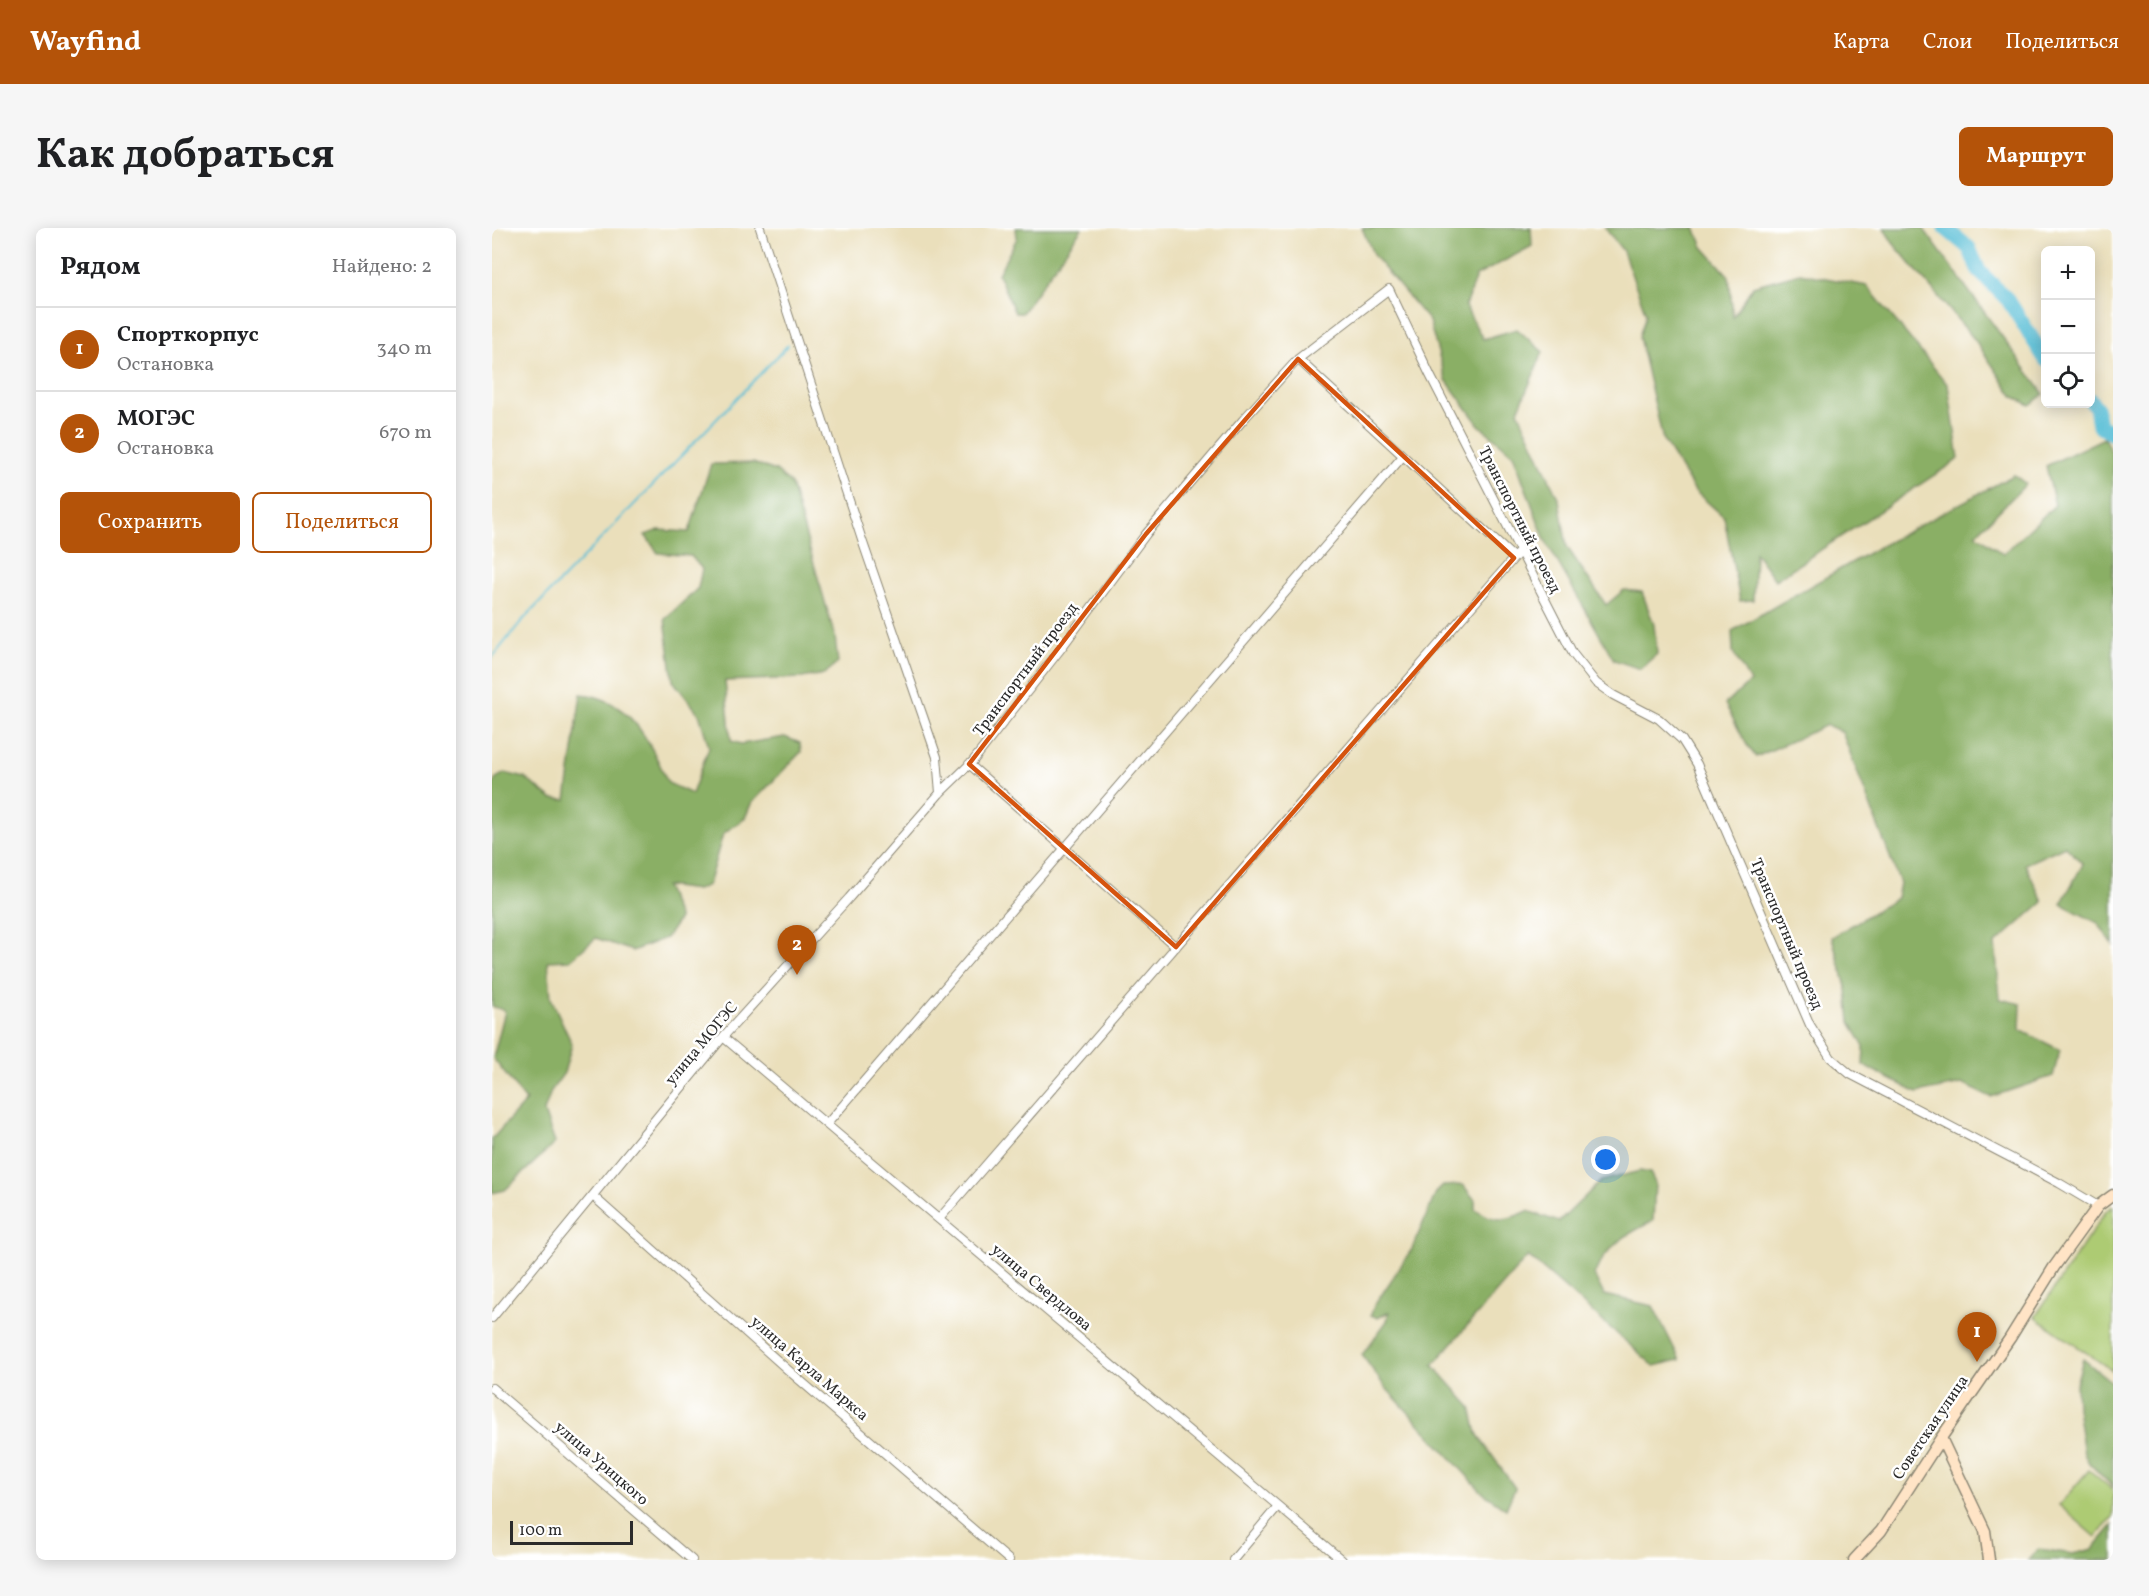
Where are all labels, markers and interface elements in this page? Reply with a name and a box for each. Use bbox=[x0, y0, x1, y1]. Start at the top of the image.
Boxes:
text: Wayfind bbox=[30, 23, 141, 62]
text: Карта bbox=[1833, 28, 1890, 57]
text: Слои bbox=[1923, 28, 1972, 57]
text: Поделиться bbox=[2005, 28, 2119, 57]
text: Как добраться bbox=[36, 127, 335, 186]
button: Маршрут bbox=[1959, 127, 2113, 186]
map controls bbox=[2041, 246, 2095, 408]
button: + bbox=[2041, 246, 2095, 300]
text: Рядом bbox=[60, 249, 140, 285]
text: Найдено: 2 bbox=[332, 253, 432, 281]
button: − bbox=[2041, 300, 2095, 354]
text: Спорткорпус bbox=[117, 320, 259, 351]
text: 1 bbox=[75, 335, 84, 363]
text: 340 m bbox=[376, 335, 432, 363]
text: Остановка bbox=[117, 351, 214, 379]
button: locate bbox=[2041, 354, 2095, 408]
text: МОГЭС bbox=[117, 404, 195, 435]
text: 2 bbox=[74, 419, 85, 447]
text: 670 m bbox=[379, 419, 432, 447]
text: Остановка bbox=[117, 435, 214, 463]
street label: Транспортный проезд bbox=[1472, 443, 1566, 597]
button: Сохранить bbox=[60, 492, 240, 553]
button: Поделиться bbox=[252, 492, 432, 553]
street label: Транспортный проезд bbox=[968, 599, 1084, 741]
street label: Транспортный проезд bbox=[1744, 855, 1828, 1013]
pin: 2 bbox=[778, 926, 816, 975]
street label: улица МОГЭС bbox=[660, 997, 744, 1091]
your location bbox=[1591, 1145, 1620, 1174]
street label: улица Свердлова bbox=[986, 1239, 1096, 1337]
street label: улица Карла Маркса bbox=[745, 1311, 873, 1427]
pin: 1 bbox=[1958, 1312, 1996, 1362]
street label: Советская улица bbox=[1888, 1371, 1974, 1485]
street label: улица Урицкого bbox=[549, 1417, 653, 1511]
scale bar bbox=[510, 1518, 633, 1546]
text: 100 m bbox=[519, 1520, 562, 1542]

